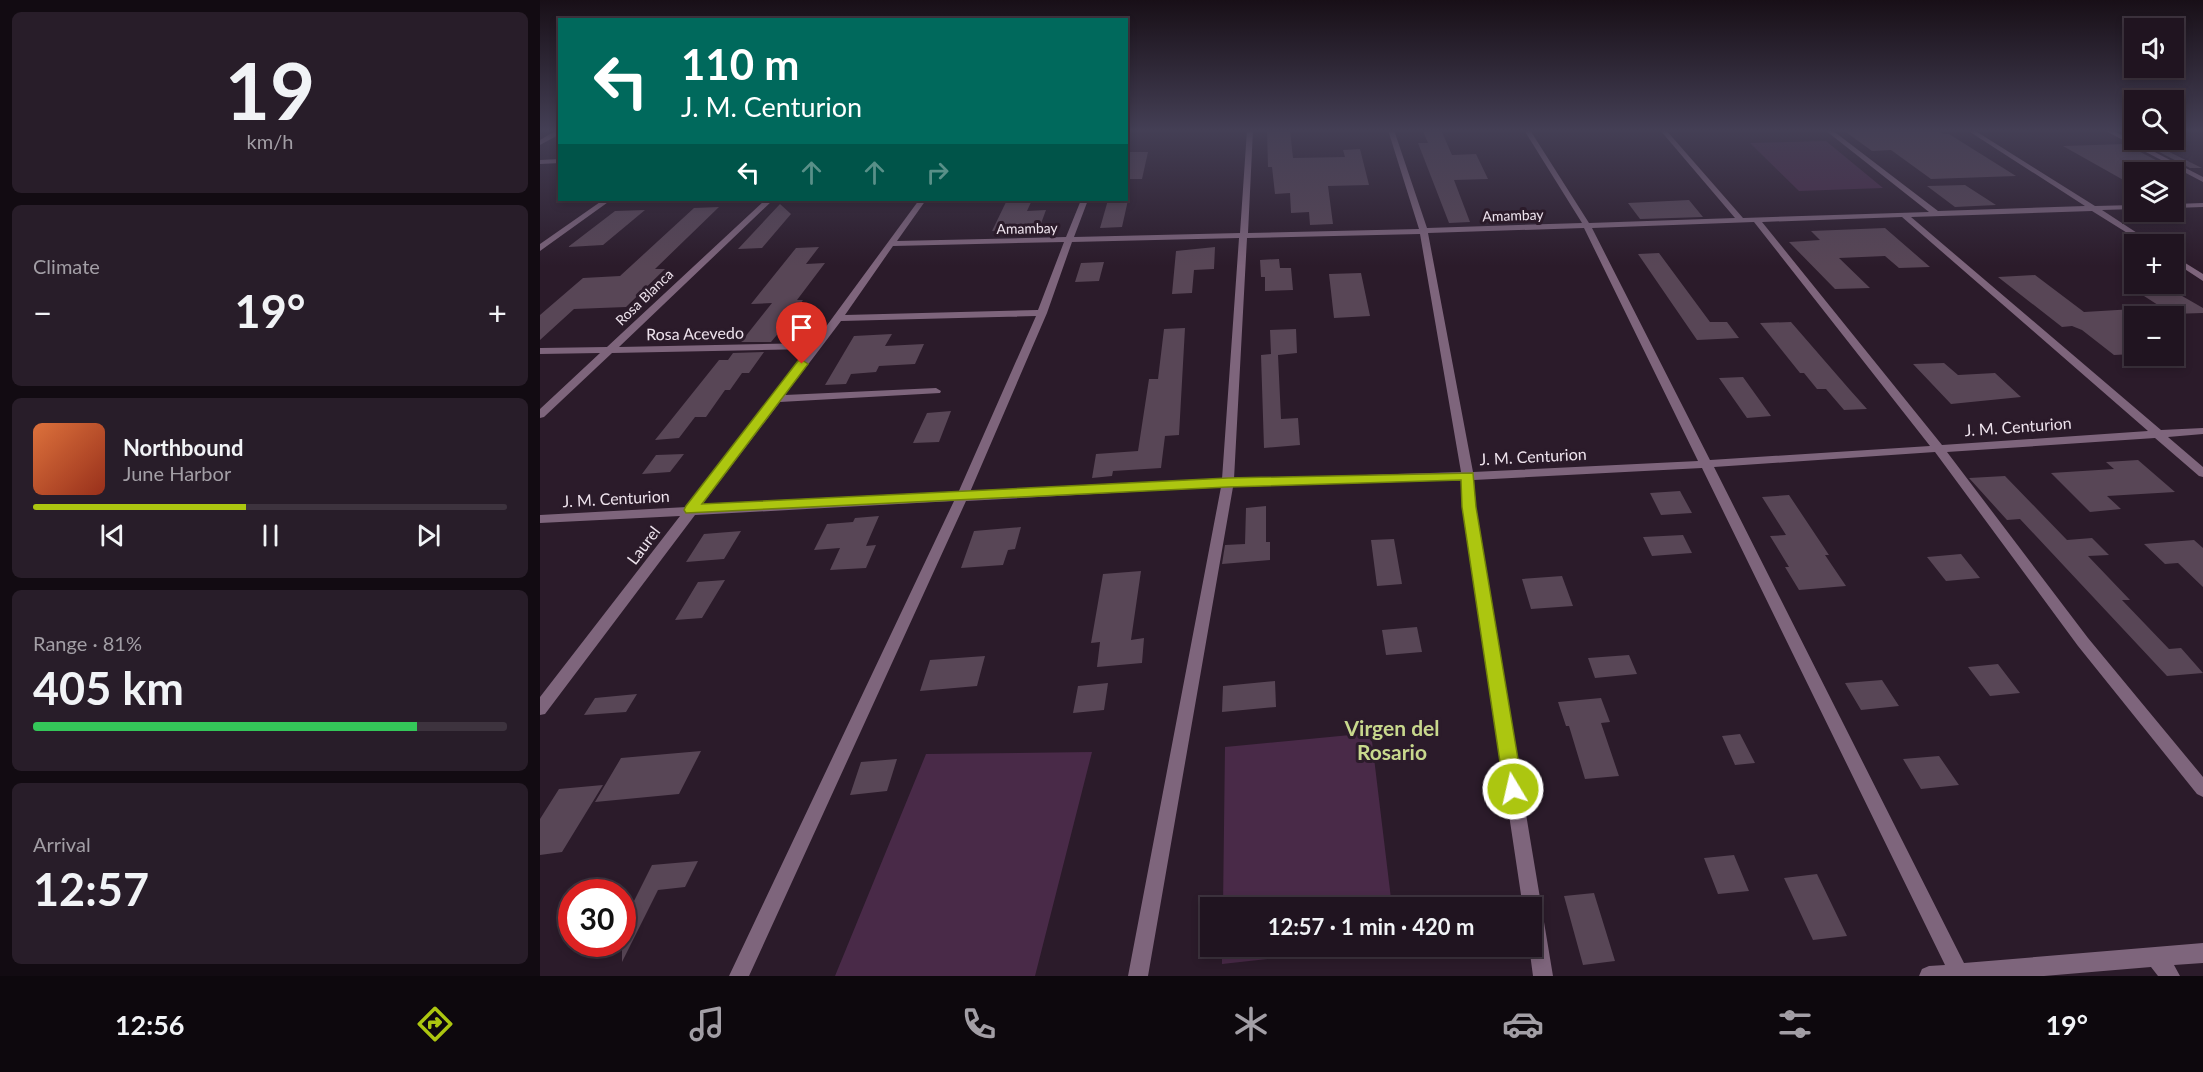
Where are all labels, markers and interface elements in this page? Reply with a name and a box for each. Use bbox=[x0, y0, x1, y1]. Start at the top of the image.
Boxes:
map controls bbox=[2124, 18, 2184, 366]
button: sound bbox=[2124, 18, 2184, 78]
text: 110 m bbox=[681, 39, 799, 89]
icon: left bbox=[582, 42, 660, 120]
text: 19 bbox=[225, 43, 315, 137]
text: J. M. Centurion bbox=[681, 90, 862, 123]
button: search bbox=[2124, 90, 2184, 150]
text: km/h bbox=[247, 129, 293, 153]
icon: left bbox=[732, 156, 765, 189]
icon: ahead bbox=[795, 156, 828, 189]
icon: ahead bbox=[858, 156, 891, 189]
icon: right bbox=[921, 156, 954, 189]
button: layers bbox=[2124, 162, 2184, 222]
street label: Amambay bbox=[1482, 205, 1545, 225]
street label: Amambay bbox=[996, 219, 1059, 237]
button: + bbox=[2124, 234, 2184, 294]
text: Climate bbox=[33, 254, 100, 278]
street label: Rosa Blanca bbox=[612, 265, 676, 329]
text: 19° bbox=[235, 284, 305, 338]
text: − bbox=[33, 292, 52, 332]
text: + bbox=[488, 292, 507, 332]
pin bbox=[776, 302, 827, 364]
button: − bbox=[2124, 306, 2184, 366]
icon: arrive bbox=[785, 311, 818, 344]
street label: Rosa Acevedo bbox=[646, 323, 744, 343]
street label: J. M. Centurion bbox=[1964, 413, 2072, 439]
text: Northbound bbox=[123, 434, 243, 461]
street label: J. M. Centurion bbox=[1479, 444, 1587, 468]
text: June Harbor bbox=[123, 461, 231, 485]
street label: J. M. Centurion bbox=[562, 486, 670, 510]
icon: previous bbox=[96, 519, 129, 552]
icon: pause bbox=[254, 519, 287, 552]
icon: next bbox=[412, 519, 445, 552]
street label: Laurel bbox=[623, 522, 663, 568]
text: Range · 81% bbox=[33, 631, 142, 655]
text: 405 km bbox=[33, 661, 184, 715]
district label: Virgen del Rosario bbox=[1343, 715, 1440, 764]
position arrow bbox=[1481, 757, 1545, 821]
text: Arrival bbox=[33, 832, 91, 856]
text: 12:57 bbox=[33, 862, 149, 916]
speed limit sign: 30 bbox=[558, 879, 636, 957]
text: 12:57 · 1 min · 420 m bbox=[1268, 913, 1474, 940]
icon: directions bbox=[414, 1003, 456, 1045]
icon: music bbox=[686, 1003, 728, 1045]
icon: phone bbox=[958, 1003, 1000, 1045]
icon: climate bbox=[1230, 1003, 1272, 1045]
icon: car bbox=[1502, 1003, 1544, 1045]
icon: filters bbox=[1774, 1003, 1816, 1045]
text: 12:56 bbox=[115, 1008, 185, 1041]
text: 19° bbox=[2045, 1008, 2088, 1041]

